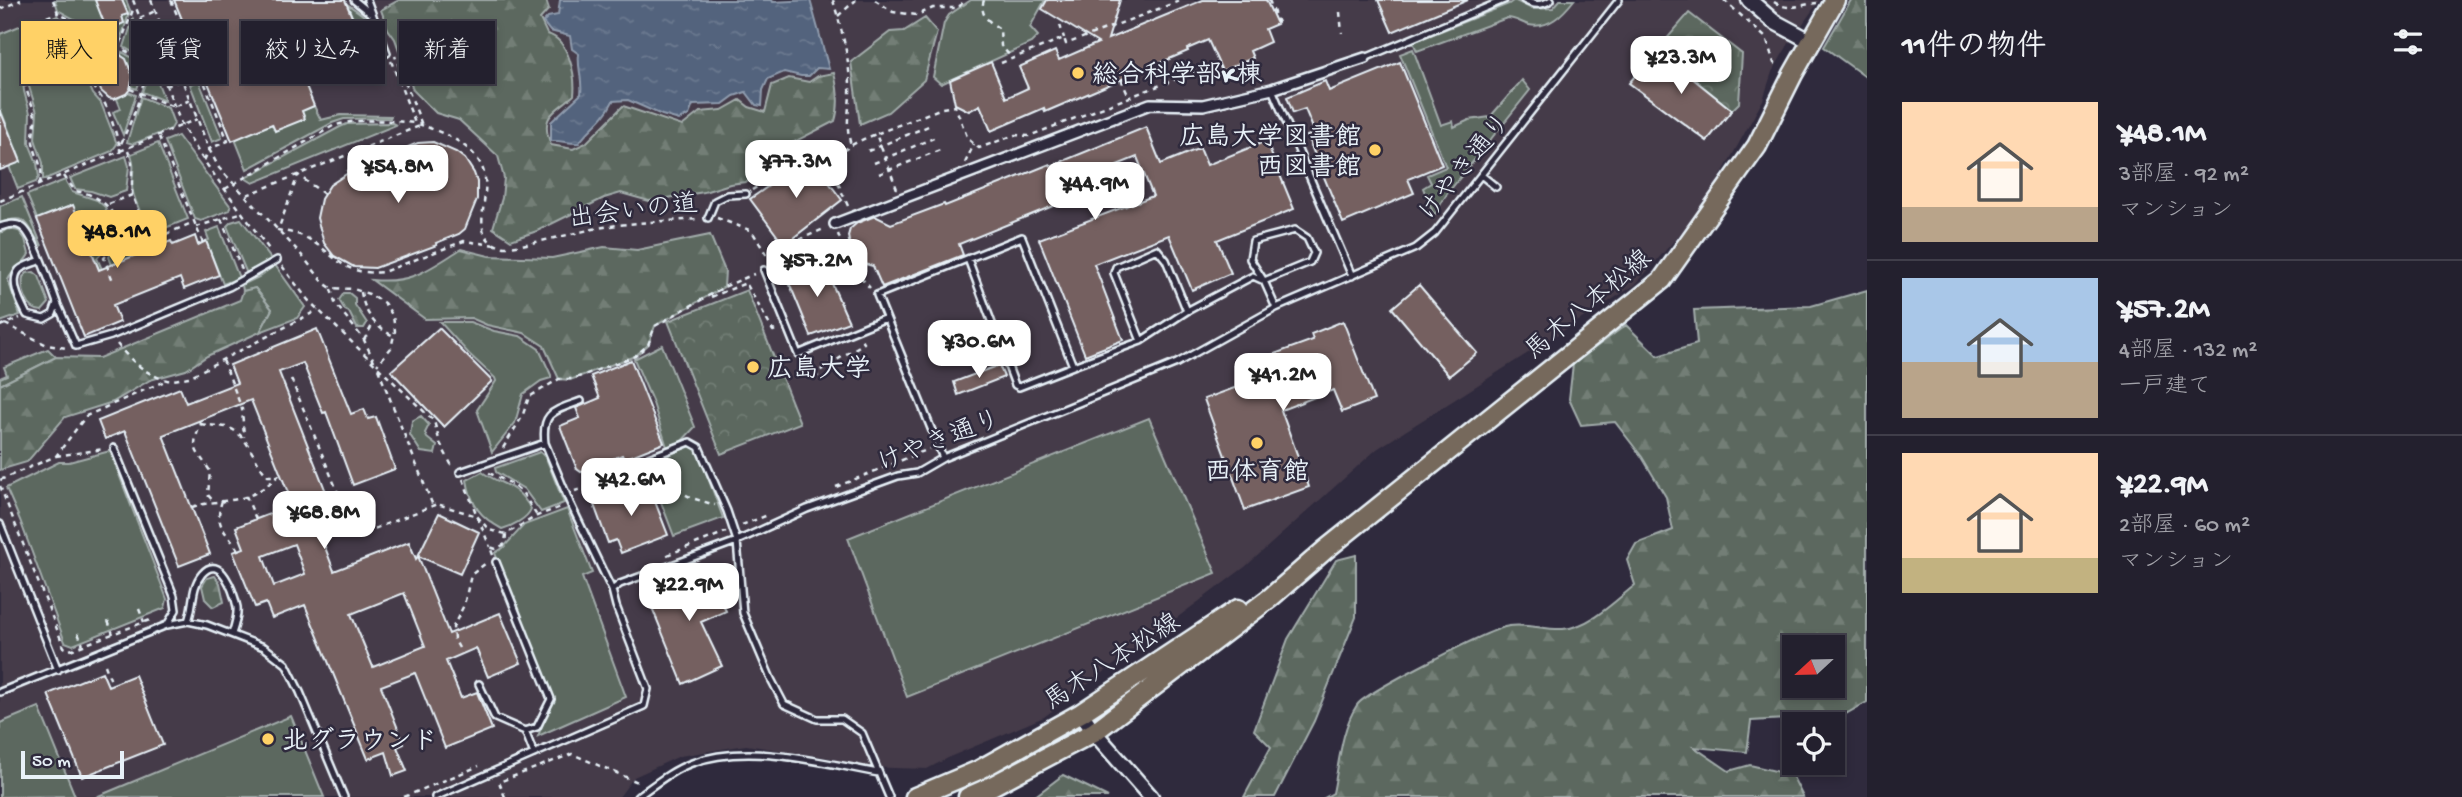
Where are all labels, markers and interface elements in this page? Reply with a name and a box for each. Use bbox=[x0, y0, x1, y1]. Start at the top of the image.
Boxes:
chip: 購入 bbox=[21, 21, 117, 84]
chip: 賃貸 bbox=[131, 21, 227, 84]
chip: 絞り込み bbox=[241, 21, 385, 84]
chip: 新着 bbox=[399, 21, 495, 84]
icon: filters bbox=[2389, 23, 2427, 61]
text: 11件の物件 bbox=[1902, 31, 2046, 66]
pin: ¥23.3M bbox=[1624, 36, 1738, 96]
text: ¥23.3M bbox=[1647, 45, 1716, 72]
place label: 総合科学部K棟 bbox=[1092, 60, 1262, 93]
marker: 総合科学部K棟 bbox=[1070, 65, 1086, 81]
street label: けやき通り bbox=[1414, 109, 1519, 229]
text: ¥48.1M bbox=[2119, 118, 2206, 153]
place label: 広島大学図書館 西図書館 bbox=[1179, 122, 1361, 185]
icon: home bbox=[1958, 130, 2042, 214]
pin: ¥77.3M bbox=[739, 140, 853, 200]
marker: 広島大学図書館 西図書館 bbox=[1367, 142, 1383, 158]
pin: ¥54.8M bbox=[341, 146, 455, 205]
text: ¥77.3M bbox=[761, 149, 831, 176]
text: ¥54.8M bbox=[363, 154, 433, 181]
pin: ¥44.9M bbox=[1038, 162, 1152, 222]
text: 3部屋 · 92 m² bbox=[2119, 162, 2249, 189]
text: ¥44.9M bbox=[1061, 171, 1129, 198]
street label: 出会いの道 bbox=[567, 188, 700, 237]
text: マンション bbox=[2119, 198, 2233, 225]
pin: ¥48.1M bbox=[60, 210, 174, 270]
text: ¥48.1M bbox=[84, 219, 150, 246]
pin: ¥57.2M bbox=[760, 240, 874, 299]
street label: 馬木八本松線 bbox=[1519, 243, 1660, 368]
text: ¥57.2M bbox=[782, 248, 852, 275]
text: ¥57.2M bbox=[2119, 294, 2209, 329]
icon: home bbox=[1958, 306, 2042, 390]
pin: ¥30.6M bbox=[922, 320, 1036, 380]
text: ¥30.6M bbox=[944, 329, 1014, 356]
text: 4部屋 · 132 m² bbox=[2119, 338, 2257, 365]
place label: 広島大学 bbox=[767, 354, 871, 387]
pin: ¥41.2M bbox=[1226, 354, 1340, 413]
marker: 広島大学 bbox=[745, 359, 761, 375]
text: ¥41.2M bbox=[1250, 362, 1316, 389]
text: 一戸建て bbox=[2119, 374, 2211, 401]
street label: けやき通り bbox=[873, 405, 1006, 481]
marker: 西体育館 bbox=[1249, 435, 1265, 451]
place label: 西体育館 bbox=[1205, 457, 1309, 490]
pin: ¥42.6M bbox=[574, 458, 688, 518]
text: ¥42.6M bbox=[597, 467, 665, 494]
text: ¥22.9M bbox=[2119, 469, 2208, 504]
icon: home bbox=[1958, 481, 2042, 565]
pin: ¥68.8M bbox=[267, 491, 381, 551]
text: ¥68.8M bbox=[289, 500, 359, 527]
text: 2部屋 · 60 m² bbox=[2119, 513, 2250, 540]
text: マンション bbox=[2119, 549, 2233, 576]
pin: ¥22.9M bbox=[632, 564, 746, 623]
text: ¥22.9M bbox=[655, 572, 723, 599]
street label: 馬木八本松線 bbox=[1038, 607, 1187, 719]
north arrow bbox=[1782, 635, 1844, 698]
map controls bbox=[1782, 635, 1845, 775]
button: locate bbox=[1782, 712, 1845, 775]
place label: 北グラウンド bbox=[282, 726, 438, 759]
marker: 北グラウンド bbox=[260, 731, 276, 747]
scale bar bbox=[21, 748, 124, 780]
text: 50 m bbox=[32, 751, 71, 774]

